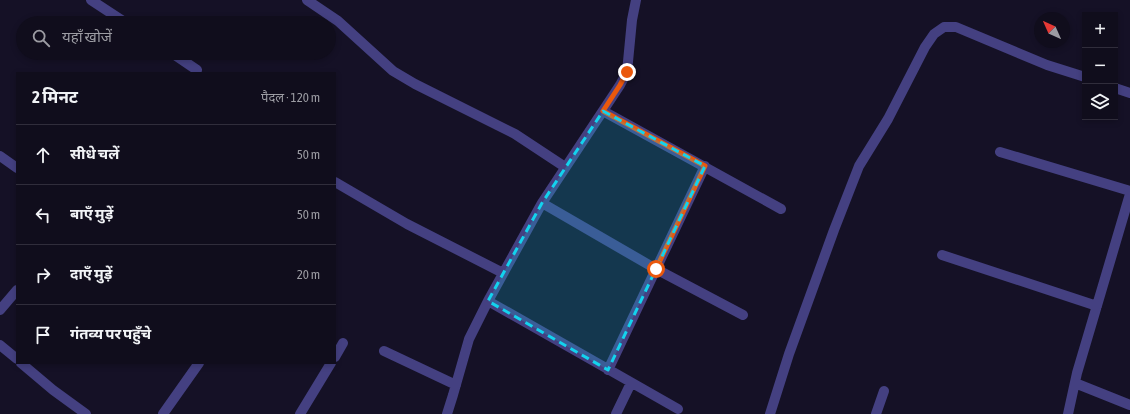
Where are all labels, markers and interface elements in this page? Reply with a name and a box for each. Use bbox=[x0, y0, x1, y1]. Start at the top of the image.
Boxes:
north arrow bbox=[1034, 12, 1070, 48]
map controls bbox=[1082, 12, 1118, 120]
button: + bbox=[1082, 12, 1118, 48]
search box bbox=[16, 16, 336, 60]
icon: search bbox=[30, 27, 52, 49]
text: यहाँ खोजें bbox=[62, 28, 112, 45]
button: − bbox=[1082, 48, 1118, 84]
route end bbox=[618, 63, 636, 81]
button: layers bbox=[1082, 84, 1118, 120]
text: 2 मिनट bbox=[32, 87, 78, 107]
text: पैदल · 120 m bbox=[261, 90, 320, 105]
icon: ahead bbox=[32, 144, 54, 166]
text: सीधे चलें bbox=[70, 145, 119, 162]
text: 50 m bbox=[297, 147, 320, 162]
icon: left bbox=[32, 204, 54, 226]
text: बाएँ मुड़ें bbox=[70, 205, 113, 222]
text: 50 m bbox=[297, 207, 320, 222]
route start bbox=[647, 260, 665, 278]
icon: right bbox=[32, 264, 54, 286]
text: दाएँ मुड़ें bbox=[70, 265, 112, 282]
text: 20 m bbox=[297, 267, 320, 282]
icon: arrive bbox=[32, 324, 54, 346]
text: गंतव्य पर पहुँचे bbox=[70, 325, 151, 342]

